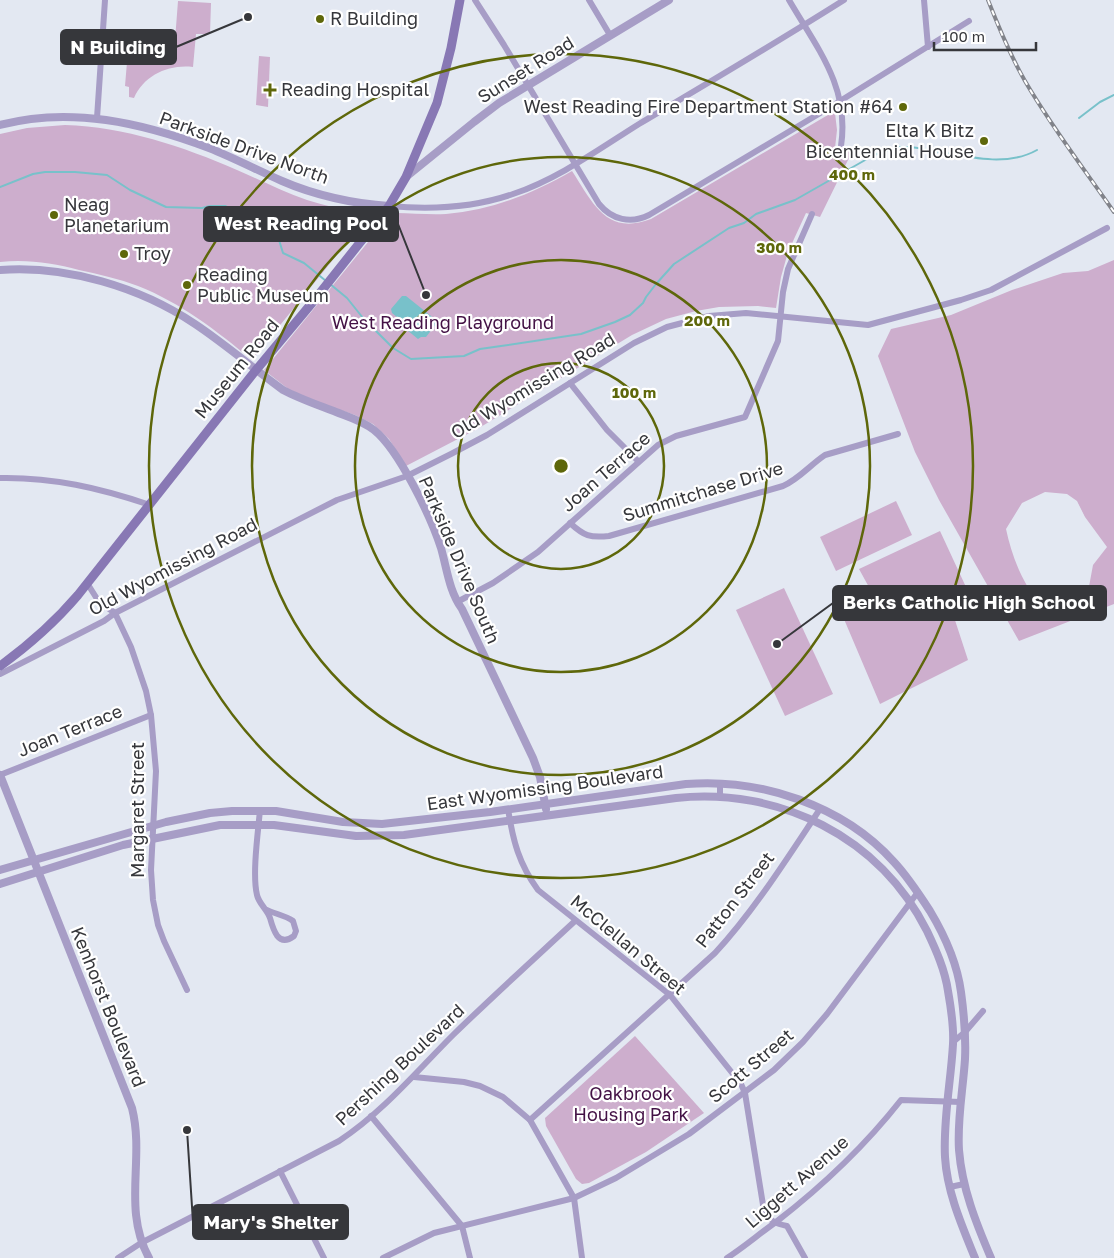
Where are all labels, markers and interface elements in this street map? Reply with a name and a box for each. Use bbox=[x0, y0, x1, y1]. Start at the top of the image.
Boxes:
place label: R Building bbox=[330, 7, 418, 29]
marker: R Building bbox=[314, 13, 326, 25]
scale bar bbox=[934, 20, 1036, 52]
text: 100 m bbox=[942, 27, 985, 45]
callout: N Building bbox=[61, 30, 176, 64]
street label: Sunset Road bbox=[473, 31, 578, 107]
text: N Building bbox=[70, 35, 166, 58]
place label: Reading Hospital bbox=[281, 78, 429, 100]
marker: Reading Hospital bbox=[263, 83, 277, 97]
place label: West Reading Fire Department Station #64 bbox=[524, 95, 893, 117]
marker: West Reading Fire Department Station #64 bbox=[897, 101, 909, 113]
street label: Parkside Drive North bbox=[157, 106, 332, 188]
place label: Elta K Bitz Bicentennial House bbox=[806, 119, 974, 162]
marker: Elta K Bitz Bicentennial House bbox=[978, 135, 990, 147]
text: 400 m bbox=[829, 165, 875, 183]
place label: Neag Planetarium bbox=[64, 193, 169, 236]
callout: West Reading Pool bbox=[204, 207, 398, 241]
marker: Neag Planetarium bbox=[48, 209, 60, 221]
text: West Reading Pool bbox=[214, 211, 388, 234]
text: 300 m bbox=[756, 238, 802, 256]
place label: Troy bbox=[134, 242, 171, 264]
marker: Troy bbox=[118, 248, 130, 260]
place label: Reading Public Museum bbox=[197, 263, 329, 306]
marker: Reading Public Museum bbox=[181, 279, 193, 291]
park label: West Reading Playground bbox=[332, 311, 554, 333]
text: 200 m bbox=[684, 311, 730, 329]
street label: Museum Road bbox=[189, 314, 283, 423]
street label: Old Wyomissing Road bbox=[446, 327, 619, 443]
text: 100 m bbox=[612, 383, 656, 401]
street label: Joan Terrace bbox=[556, 427, 654, 516]
street label: Summitchase Drive bbox=[620, 456, 786, 526]
centre of rings bbox=[552, 457, 570, 475]
street label: Parkside Drive South bbox=[415, 472, 505, 647]
street label: Old Wyomissing Road bbox=[85, 512, 261, 620]
callout: Berks Catholic High School bbox=[833, 586, 1106, 620]
text: Berks Catholic High School bbox=[843, 590, 1095, 613]
street label: Joan Terrace bbox=[14, 699, 125, 761]
street label: Margaret Street bbox=[126, 742, 148, 878]
street label: East Wyomissing Boulevard bbox=[425, 760, 664, 814]
street label: Patton Street bbox=[690, 847, 778, 952]
street label: McClellan Street bbox=[566, 889, 691, 999]
street label: Kenhorst Boulevard bbox=[67, 923, 151, 1090]
street label: Pershing Boulevard bbox=[330, 999, 468, 1130]
street label: Scott Street bbox=[703, 1023, 797, 1107]
park label: Oakbrook Housing Park bbox=[573, 1082, 689, 1125]
street label: Liggett Avenue bbox=[740, 1130, 853, 1232]
callout: Mary's Shelter bbox=[193, 1205, 348, 1239]
text: Mary's Shelter bbox=[203, 1210, 339, 1233]

